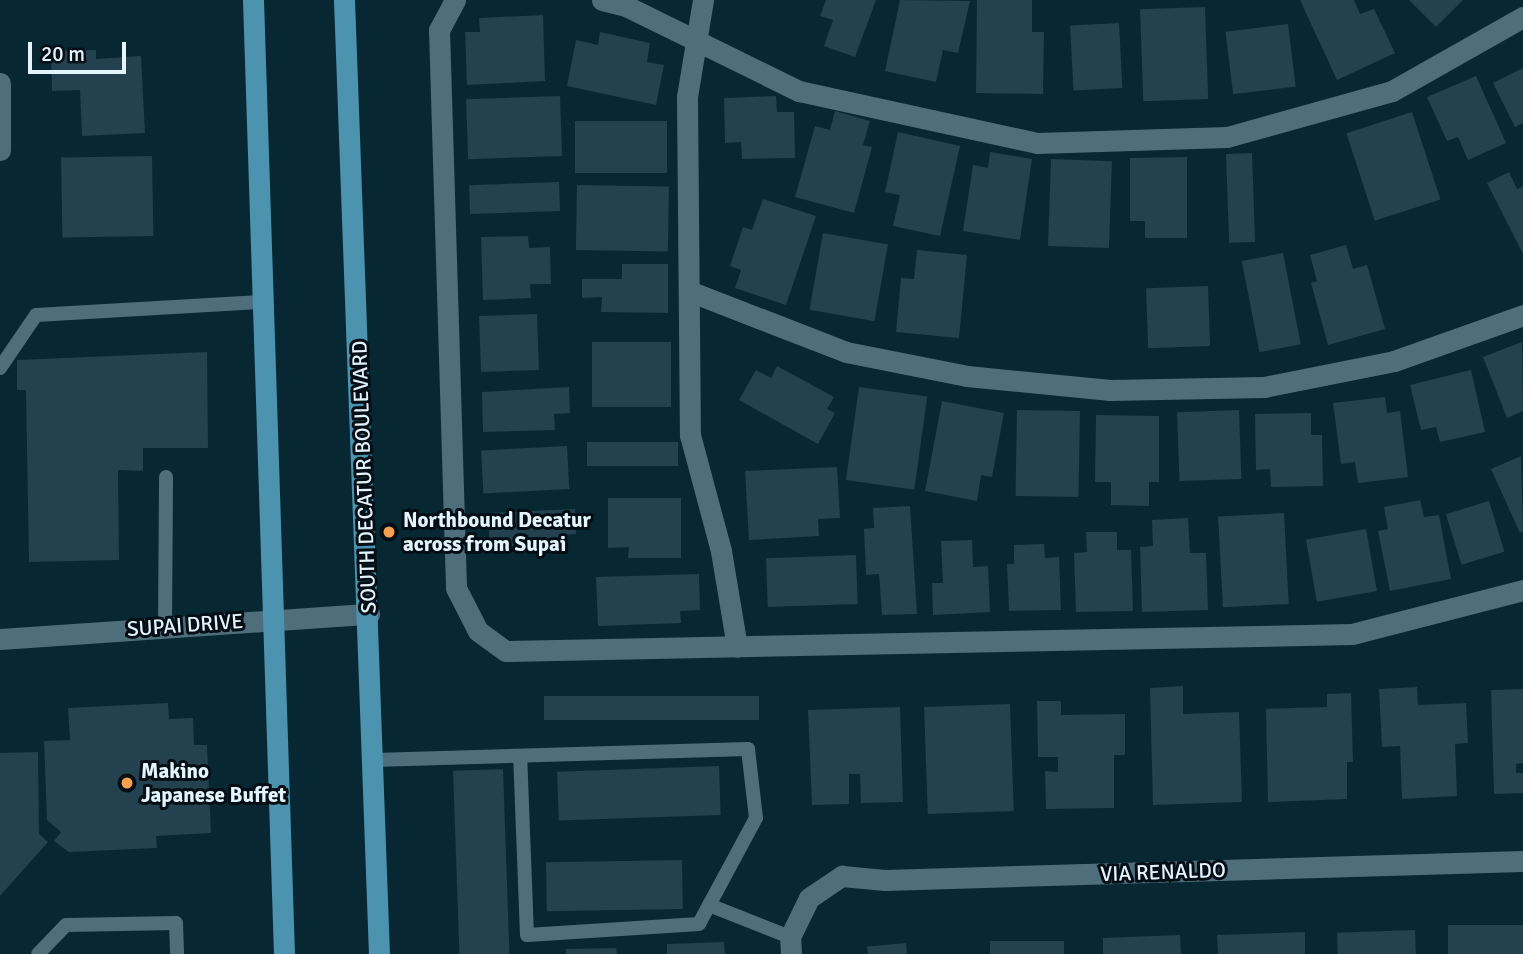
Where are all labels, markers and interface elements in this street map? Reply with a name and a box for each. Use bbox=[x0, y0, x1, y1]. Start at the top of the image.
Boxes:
scale bar bbox=[32, 28, 130, 72]
text: 20 m bbox=[41, 41, 85, 67]
street label: SOUTH DECATUR BOULEVARD bbox=[347, 340, 381, 614]
place label: Northbound Decatur across from Supai bbox=[403, 507, 591, 557]
marker: Northbound Decatur across from Supai bbox=[381, 524, 397, 540]
street label: SUPAI DRIVE bbox=[126, 608, 244, 642]
place label: Makino Japanese Buffet bbox=[141, 758, 286, 808]
marker: Makino Japanese Buffet bbox=[119, 775, 135, 791]
street label: VIA RENALDO bbox=[1100, 857, 1226, 887]

